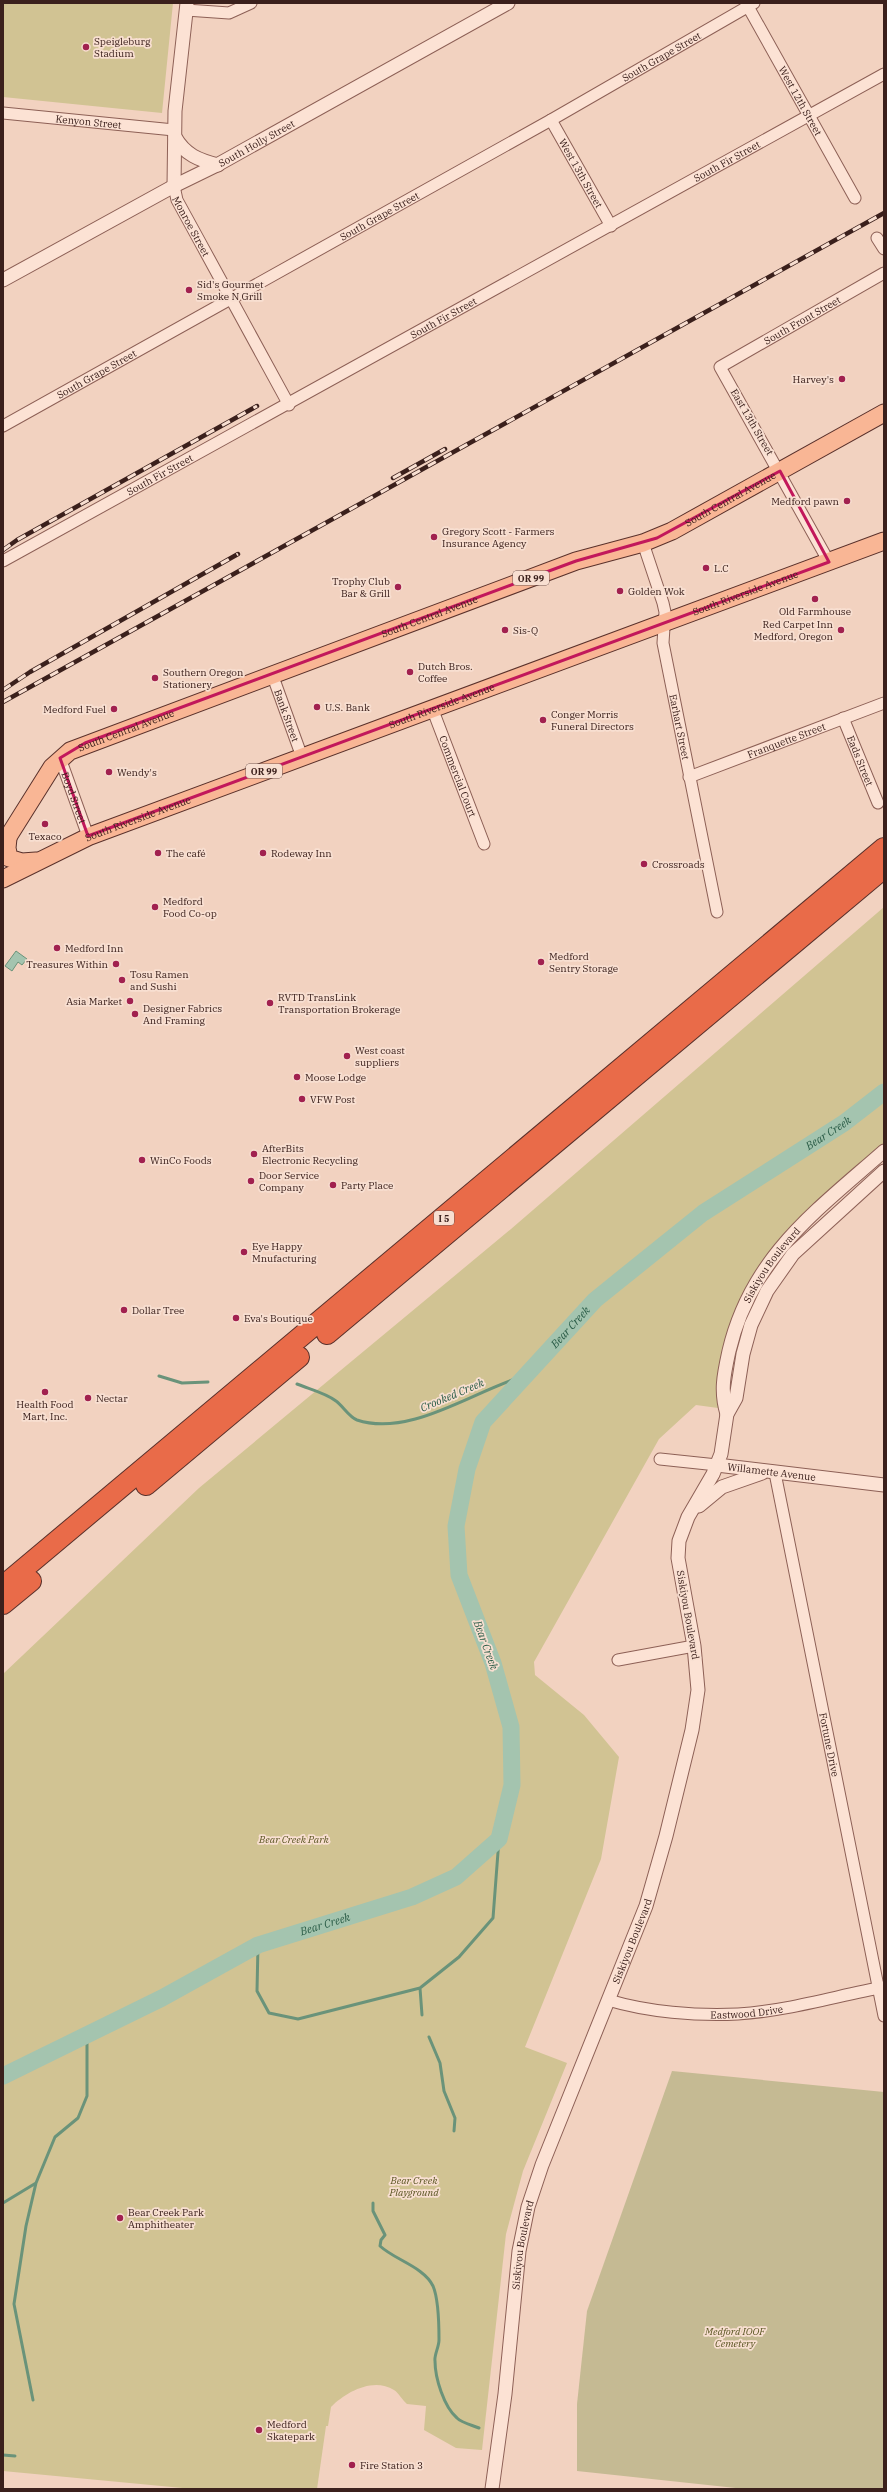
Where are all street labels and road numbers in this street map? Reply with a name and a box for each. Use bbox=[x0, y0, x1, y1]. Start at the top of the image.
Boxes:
street label: South Grape Street bbox=[620, 28, 704, 84]
street label: West 12th Street bbox=[776, 64, 825, 138]
street label: Kenyon Street bbox=[55, 112, 123, 131]
street label: South Holly Street bbox=[216, 116, 297, 169]
street label: West 13th Street bbox=[556, 136, 606, 210]
street label: South Fir Street bbox=[691, 137, 763, 184]
street label: South Grape Street bbox=[337, 188, 422, 243]
street label: Monroe Street bbox=[170, 194, 213, 259]
street label: South Front Street bbox=[761, 293, 843, 347]
street label: South Fir Street bbox=[408, 294, 479, 341]
street label: South Grape Street bbox=[54, 346, 139, 401]
street label: East 13th Street bbox=[728, 386, 777, 458]
street label: South Fir Street bbox=[124, 451, 196, 498]
street label: South Central Avenue bbox=[682, 468, 778, 529]
street label: South Riverside Avenue bbox=[691, 567, 800, 618]
road number: OR 99 bbox=[513, 571, 549, 585]
street label: South Central Avenue bbox=[379, 592, 479, 640]
street label: South Riverside Avenue bbox=[387, 680, 496, 731]
street label: Bank Street bbox=[272, 687, 303, 744]
street label: Earhart Street bbox=[667, 693, 693, 761]
street label: South Central Avenue bbox=[76, 706, 176, 754]
street label: Franquette Street bbox=[745, 719, 828, 761]
street label: Eads Street bbox=[844, 733, 877, 788]
street label: Commercial Court bbox=[437, 734, 480, 819]
road number: OR 99 bbox=[246, 764, 282, 778]
street label: Boyd Street bbox=[59, 770, 90, 826]
street label: South Riverside Avenue bbox=[83, 793, 192, 844]
road number: I 5 bbox=[434, 1211, 454, 1225]
street label: Siskiyou Boulevard bbox=[740, 1224, 803, 1305]
street label: Willamette Avenue bbox=[727, 1460, 817, 1483]
street label: Siskiyou Boulevard bbox=[674, 1569, 702, 1661]
street label: Fortune Drive bbox=[817, 1711, 842, 1778]
street label: Siskiyou Boulevard bbox=[609, 1897, 654, 1986]
street label: Eastwood Drive bbox=[710, 2002, 784, 2021]
street label: Siskiyou Boulevard bbox=[509, 2199, 536, 2290]

